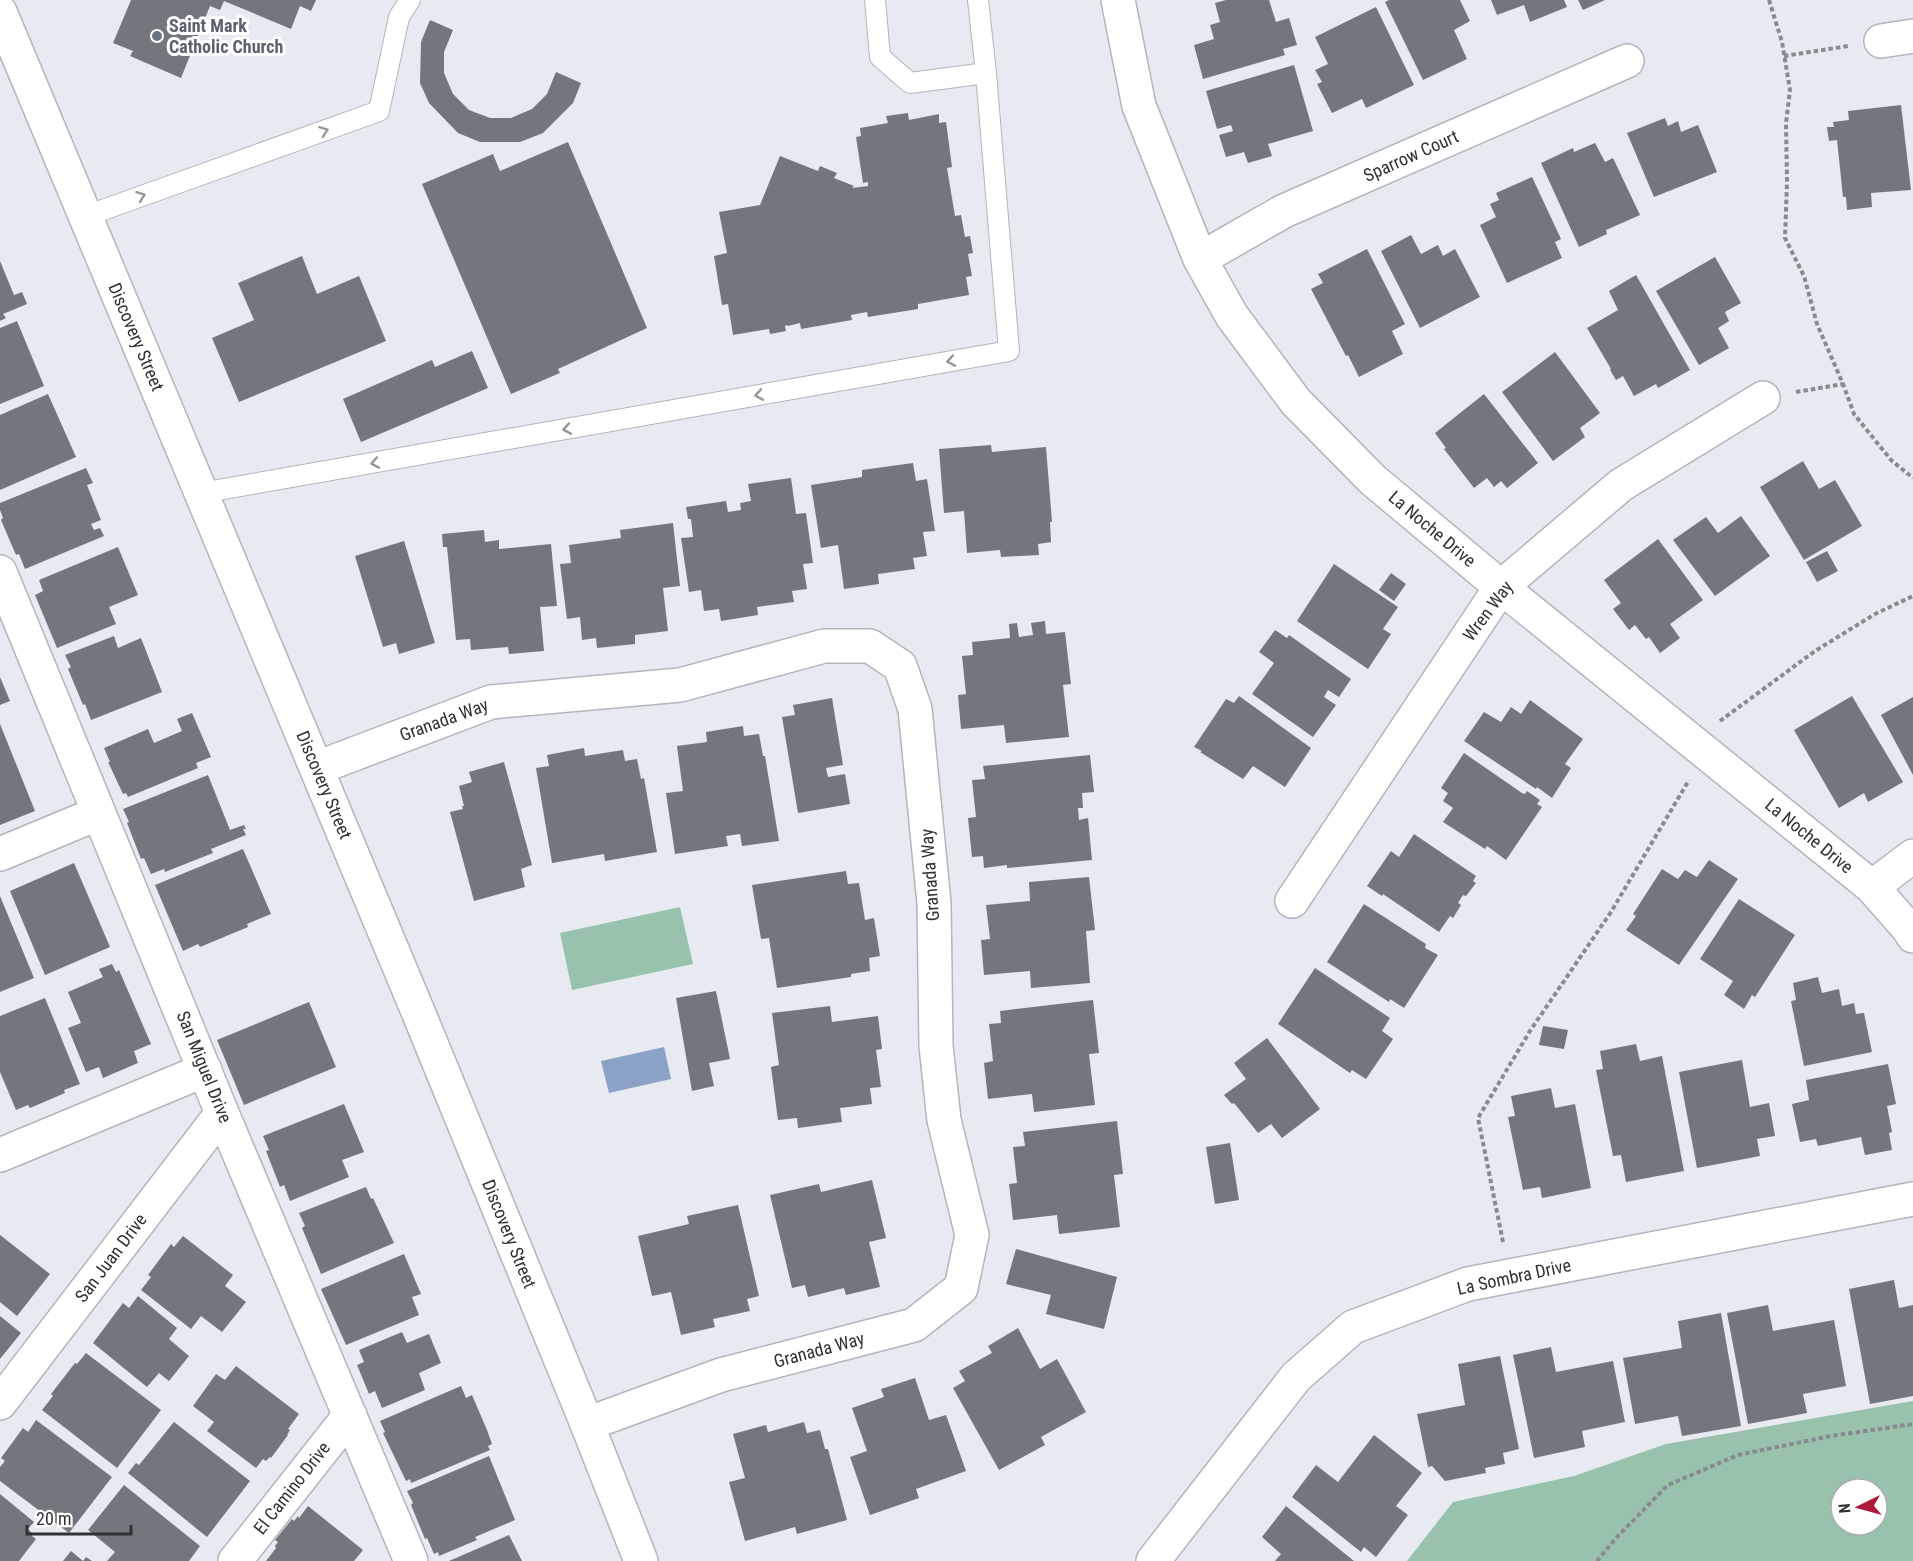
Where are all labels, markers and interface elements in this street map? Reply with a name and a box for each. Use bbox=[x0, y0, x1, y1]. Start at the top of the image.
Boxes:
place label: Saint Mark Catholic Church bbox=[169, 15, 283, 57]
marker: Saint Mark Catholic Church bbox=[150, 29, 164, 43]
one-way arrow bbox=[319, 125, 329, 138]
street label: Sparrow Court bbox=[1360, 125, 1462, 186]
one-way arrow bbox=[135, 191, 146, 204]
street label: Discovery Street bbox=[104, 280, 169, 394]
one-way arrow bbox=[946, 354, 956, 367]
one-way arrow bbox=[754, 388, 764, 401]
one-way arrow bbox=[562, 422, 572, 435]
one-way arrow bbox=[370, 456, 380, 469]
street label: La Noche Drive bbox=[1385, 486, 1480, 571]
street label: Wren Way bbox=[1458, 576, 1517, 645]
street label: Granada Way bbox=[397, 694, 492, 745]
street label: Discovery Street bbox=[292, 728, 357, 842]
street label: La Noche Drive bbox=[1761, 794, 1857, 877]
street label: Granada Way bbox=[916, 828, 943, 922]
street label: San Miguel Drive bbox=[172, 1008, 236, 1126]
street label: Discovery Street bbox=[478, 1176, 541, 1291]
street label: San Juan Drive bbox=[70, 1209, 151, 1306]
street label: La Sombra Drive bbox=[1455, 1254, 1573, 1299]
street label: Granada Way bbox=[771, 1327, 867, 1372]
street label: El Camino Drive bbox=[249, 1437, 334, 1538]
north arrow bbox=[1829, 1477, 1889, 1537]
scale bar bbox=[27, 1498, 130, 1536]
text: N bbox=[1835, 1503, 1854, 1514]
text: 20 m bbox=[36, 1508, 71, 1529]

